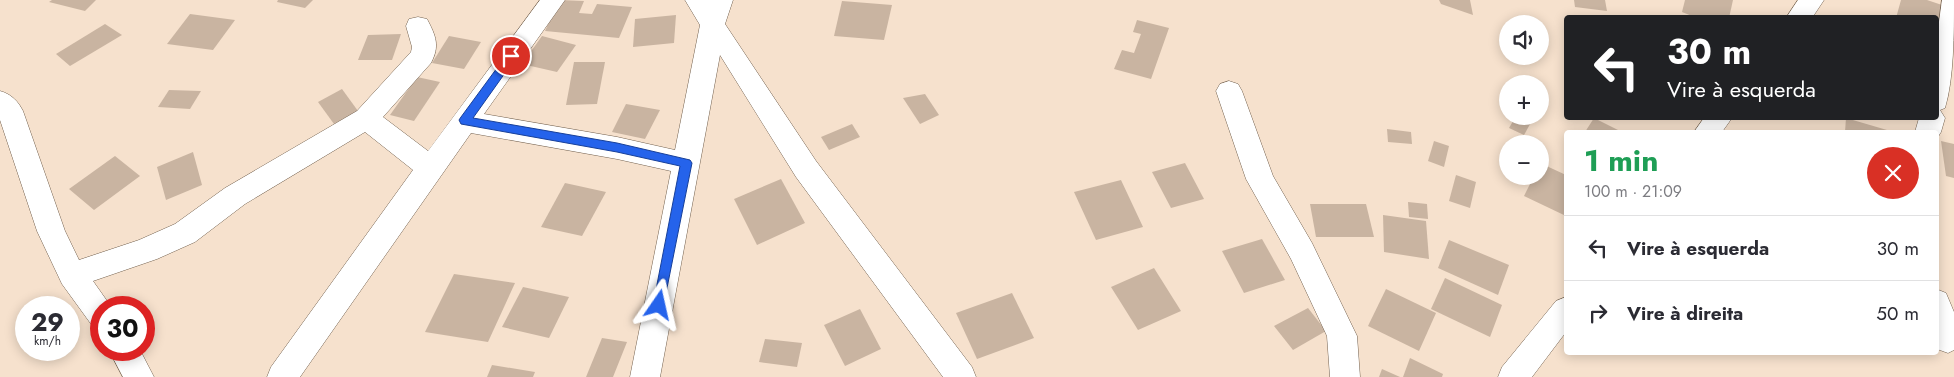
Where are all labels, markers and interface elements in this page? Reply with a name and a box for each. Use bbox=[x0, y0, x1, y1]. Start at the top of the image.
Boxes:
map controls bbox=[1499, 15, 1549, 185]
button: sound bbox=[1499, 15, 1549, 65]
text: 30 m bbox=[1667, 27, 1751, 77]
pin bbox=[490, 35, 532, 77]
icon: left bbox=[1584, 35, 1649, 100]
icon: arrive bbox=[497, 42, 525, 70]
text: Vire à esquerda bbox=[1667, 73, 1816, 105]
button: + bbox=[1499, 75, 1549, 125]
button: − bbox=[1499, 135, 1549, 185]
text: 1 min bbox=[1584, 139, 1658, 182]
button: close bbox=[1867, 147, 1919, 199]
text: 100 m · 21:09 bbox=[1584, 180, 1682, 203]
icon: left bbox=[1584, 234, 1612, 262]
text: Vire à esquerda bbox=[1627, 235, 1769, 262]
text: 30 m bbox=[1877, 235, 1919, 262]
position arrow bbox=[632, 278, 684, 330]
speed limit sign: 30 bbox=[90, 296, 155, 361]
icon: right bbox=[1584, 299, 1612, 327]
text: Vire à direita bbox=[1627, 300, 1743, 327]
text: 50 m bbox=[1876, 300, 1919, 327]
text: 29 bbox=[31, 304, 64, 340]
text: km/h bbox=[34, 332, 61, 350]

